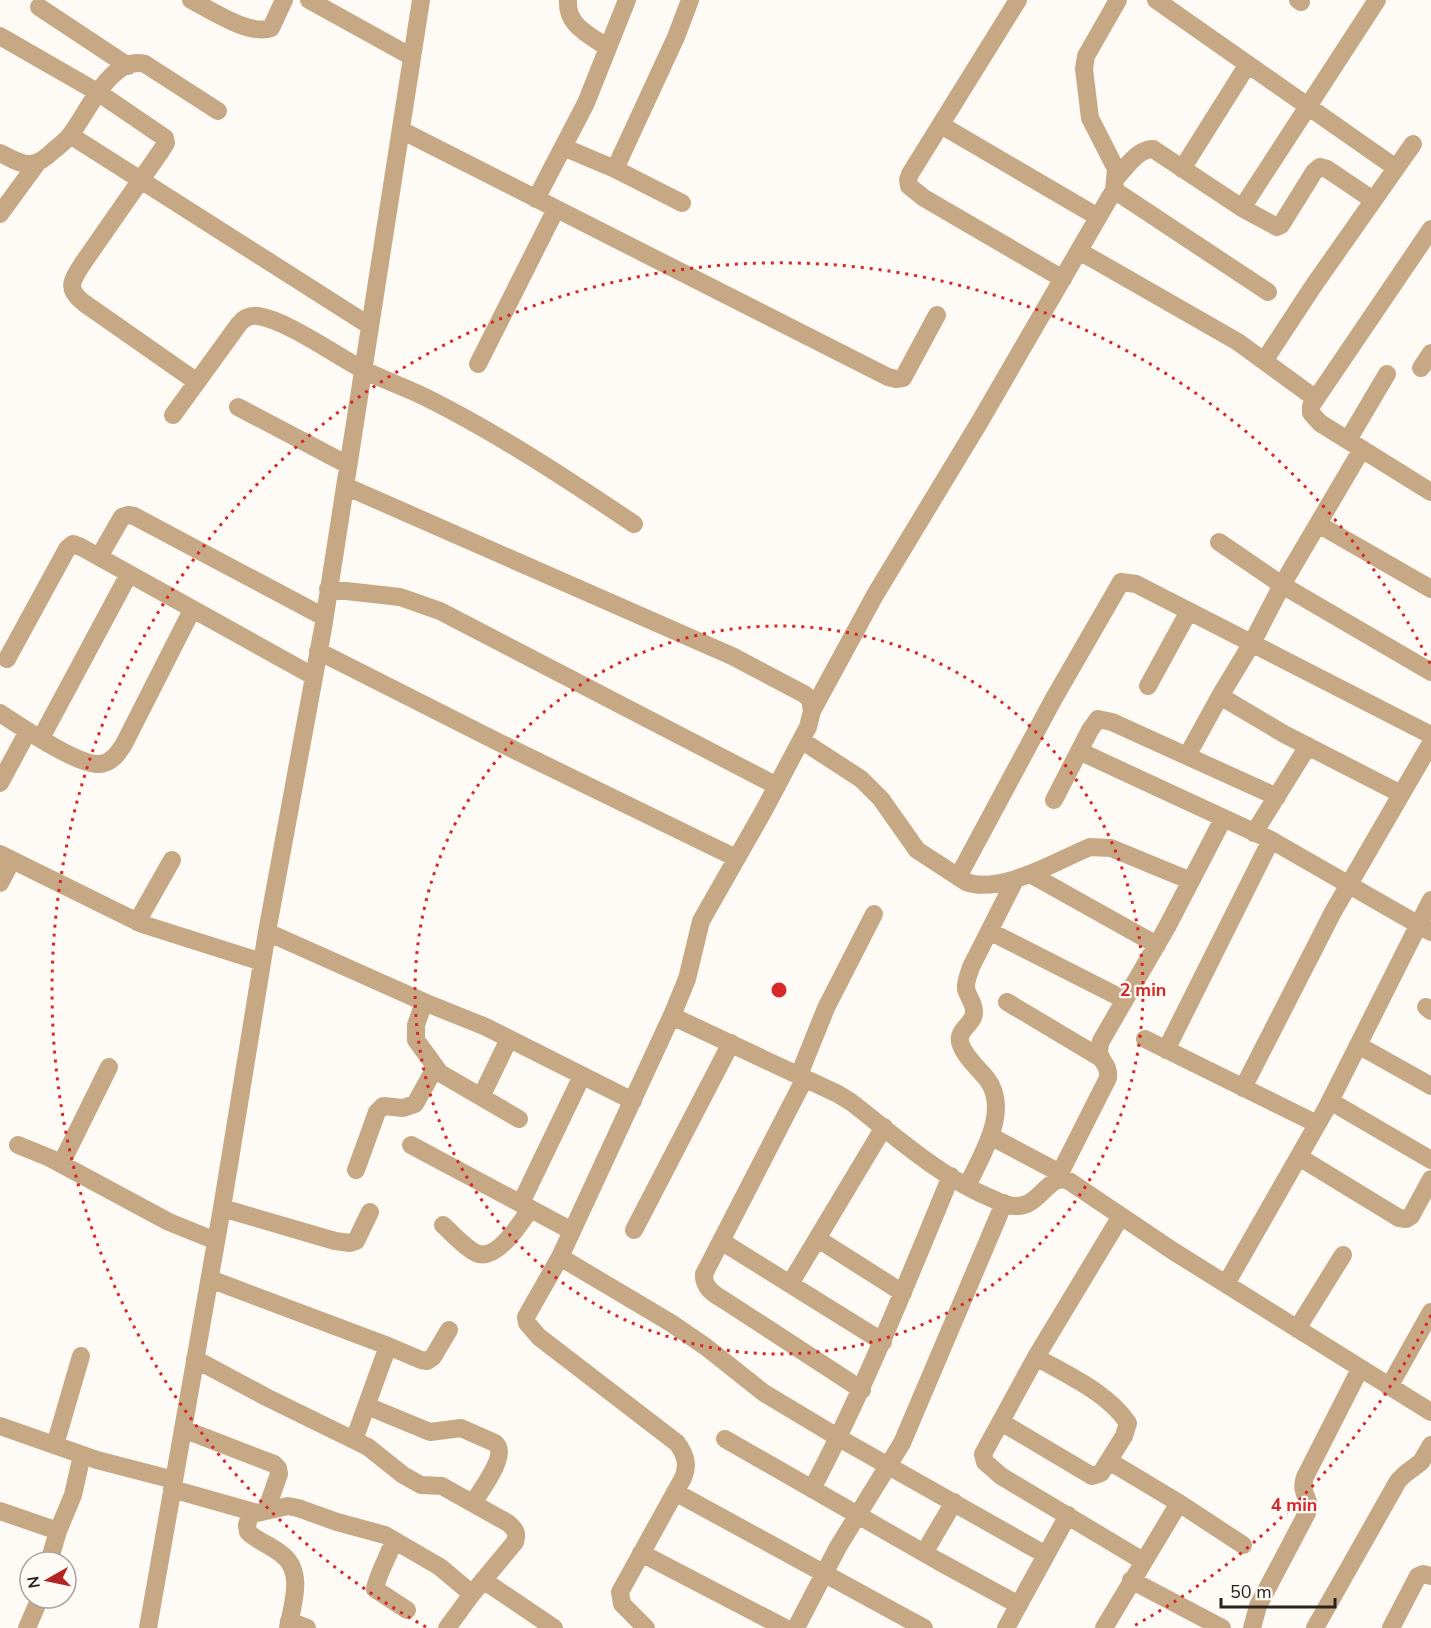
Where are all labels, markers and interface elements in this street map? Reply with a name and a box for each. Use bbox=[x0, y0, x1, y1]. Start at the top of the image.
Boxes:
text: 2 min bbox=[1120, 978, 1166, 1002]
centre of rings bbox=[769, 980, 789, 1000]
text: 4 min bbox=[1271, 1493, 1317, 1517]
north arrow bbox=[18, 1550, 78, 1610]
scale bar bbox=[1221, 1571, 1335, 1609]
text: N bbox=[22, 1575, 46, 1590]
text: 50 m bbox=[1230, 1580, 1272, 1604]

